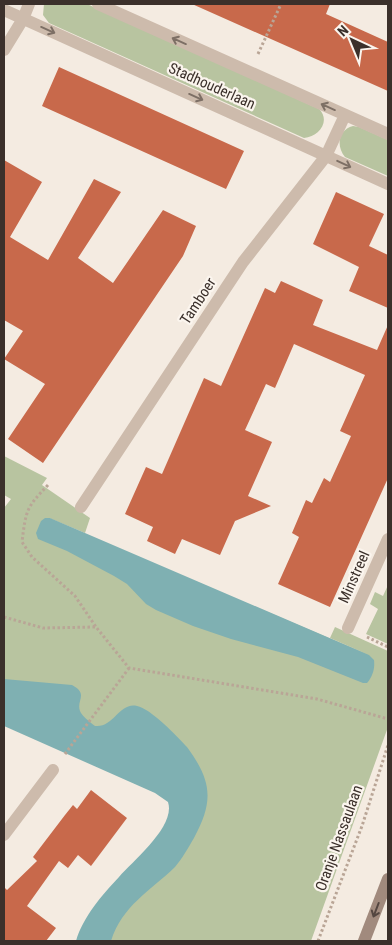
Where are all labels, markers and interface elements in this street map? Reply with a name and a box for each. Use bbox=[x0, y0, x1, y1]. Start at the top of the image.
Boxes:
north arrow bbox=[327, 15, 377, 65]
text: N bbox=[334, 22, 352, 39]
one-way arrow bbox=[40, 26, 55, 36]
one-way arrow bbox=[172, 36, 187, 45]
street label: Stadhouderlaan bbox=[166, 59, 258, 113]
one-way arrow bbox=[188, 93, 203, 102]
one-way arrow bbox=[321, 102, 336, 111]
one-way arrow bbox=[336, 160, 351, 169]
street label: Tamboer bbox=[176, 274, 220, 328]
street label: Minstreel bbox=[335, 548, 373, 606]
street label: Oranje Nassaulaan bbox=[312, 783, 366, 893]
one-way arrow bbox=[371, 902, 380, 917]

